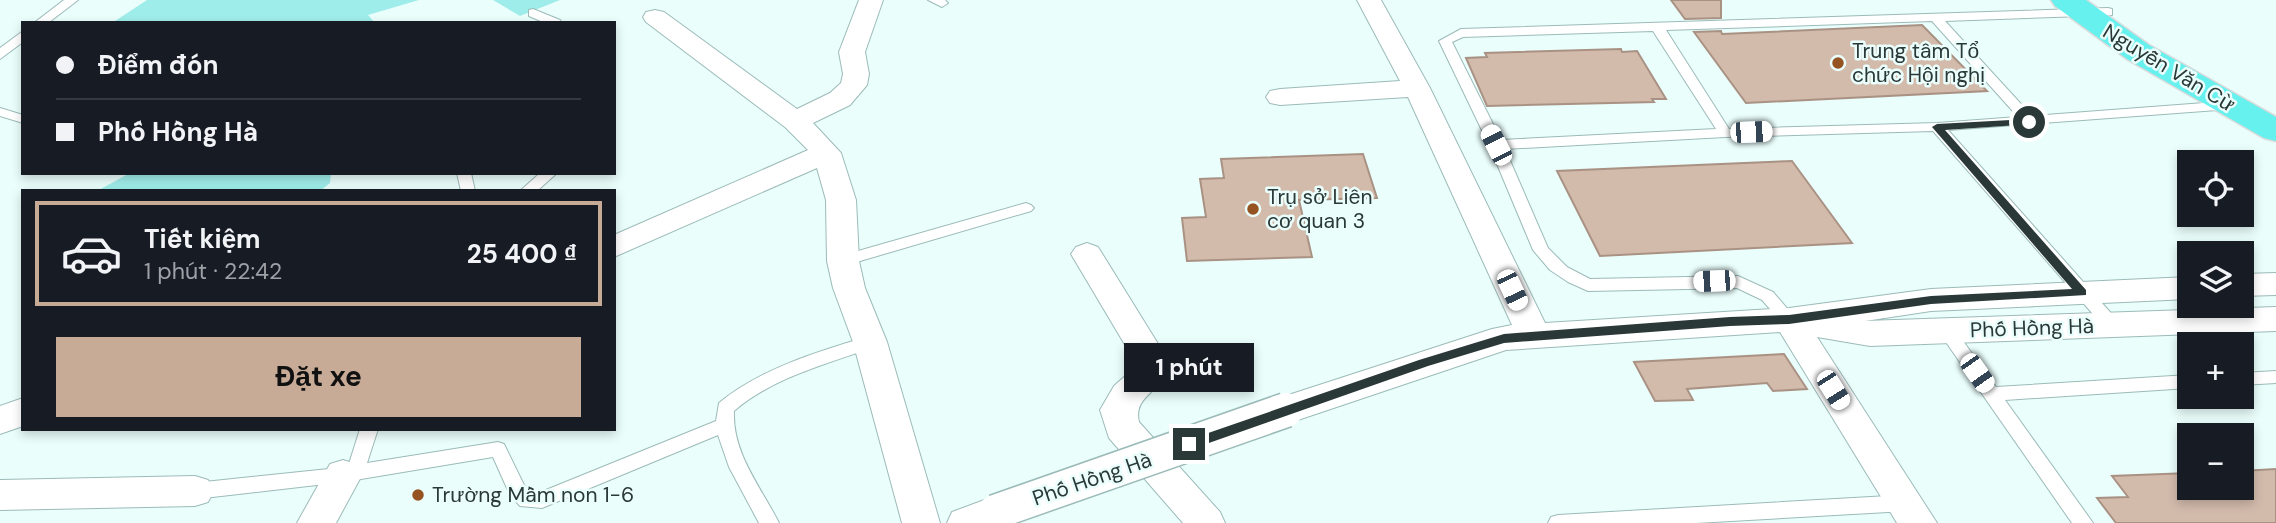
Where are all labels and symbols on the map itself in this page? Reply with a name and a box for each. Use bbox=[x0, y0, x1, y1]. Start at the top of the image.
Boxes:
street label: Nguyễn Văn Cừ bbox=[2098, 17, 2240, 119]
place label: Trung tâm Tổ chức Hội nghị bbox=[1852, 37, 1985, 89]
marker: Trung tâm Tổ chức Hội nghị bbox=[1830, 55, 1846, 71]
route start bbox=[2013, 106, 2045, 138]
car bbox=[1730, 121, 1773, 143]
car bbox=[1478, 122, 1515, 168]
place label: Trụ sở Liên cơ quan 3 bbox=[1267, 183, 1373, 235]
marker: Trụ sở Liên cơ quan 3 bbox=[1245, 201, 1261, 217]
car bbox=[1494, 267, 1531, 313]
car bbox=[1693, 270, 1736, 292]
street label: Phố Hồng Hà bbox=[1969, 312, 2095, 344]
callout: 1 phút bbox=[1124, 342, 1254, 392]
car bbox=[1957, 350, 1998, 396]
car bbox=[1813, 367, 1854, 413]
route end bbox=[1173, 428, 1205, 460]
street label: Phố Hồng Hà bbox=[1029, 446, 1155, 512]
place label: Trường Mầm non 1-6 bbox=[432, 481, 634, 509]
marker: Trường Mầm non 1-6 bbox=[410, 487, 426, 503]

